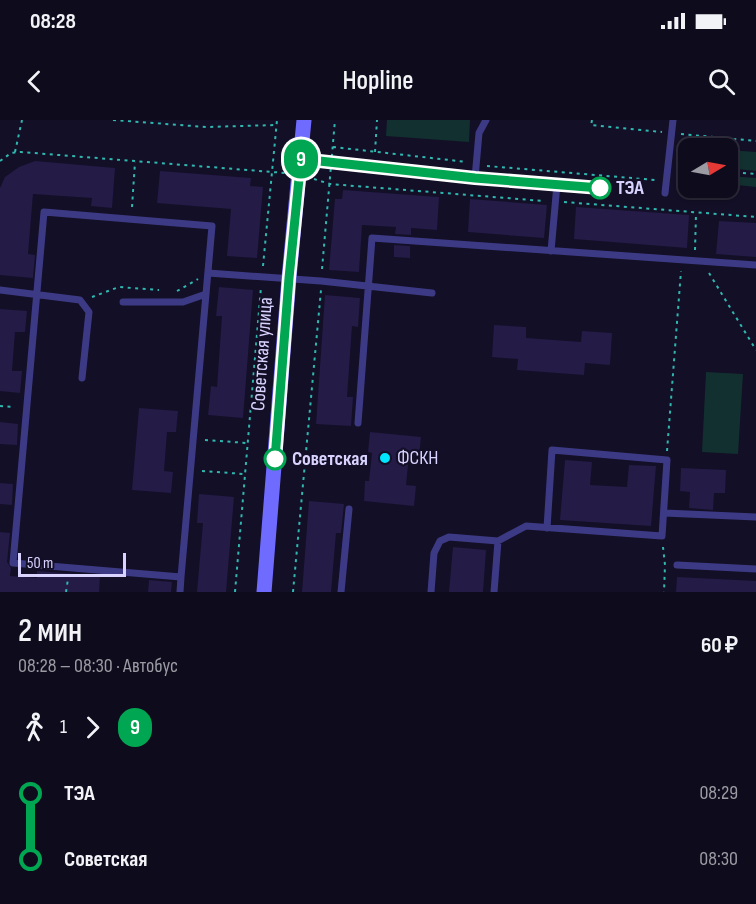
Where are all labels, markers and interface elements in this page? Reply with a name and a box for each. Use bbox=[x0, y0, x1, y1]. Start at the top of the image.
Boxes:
text: 08:28 bbox=[30, 8, 76, 35]
icon: back bbox=[18, 65, 51, 98]
text: Hopline bbox=[342, 65, 414, 97]
icon: search bbox=[705, 65, 738, 98]
north arrow bbox=[678, 138, 738, 198]
map controls bbox=[678, 138, 738, 198]
line badge: 9 bbox=[282, 140, 320, 178]
text: 9 bbox=[296, 147, 306, 172]
place label: ТЭА bbox=[616, 176, 644, 200]
marker: ТЭА bbox=[589, 177, 611, 199]
street label: Советская улица bbox=[246, 296, 278, 412]
place label: ФСКН bbox=[397, 446, 438, 470]
place label: Советская bbox=[292, 447, 368, 471]
marker: Советская bbox=[264, 448, 286, 470]
marker: ФСКН bbox=[378, 451, 392, 465]
scale bar bbox=[18, 550, 126, 577]
text: 50 m bbox=[27, 554, 53, 573]
text: 2 мин bbox=[18, 611, 82, 651]
text: 60 ₽ bbox=[701, 632, 738, 659]
text: 08:28 – 08:30 · Автобус bbox=[18, 654, 178, 678]
icon: walk bbox=[18, 711, 51, 744]
icon: forward bbox=[76, 711, 109, 744]
text: 1 bbox=[60, 715, 67, 739]
text: 9 bbox=[130, 715, 140, 740]
text: ТЭА bbox=[64, 780, 95, 807]
text: 08:29 bbox=[699, 781, 738, 805]
text: Советская bbox=[64, 846, 147, 873]
text: 08:30 bbox=[699, 847, 738, 871]

